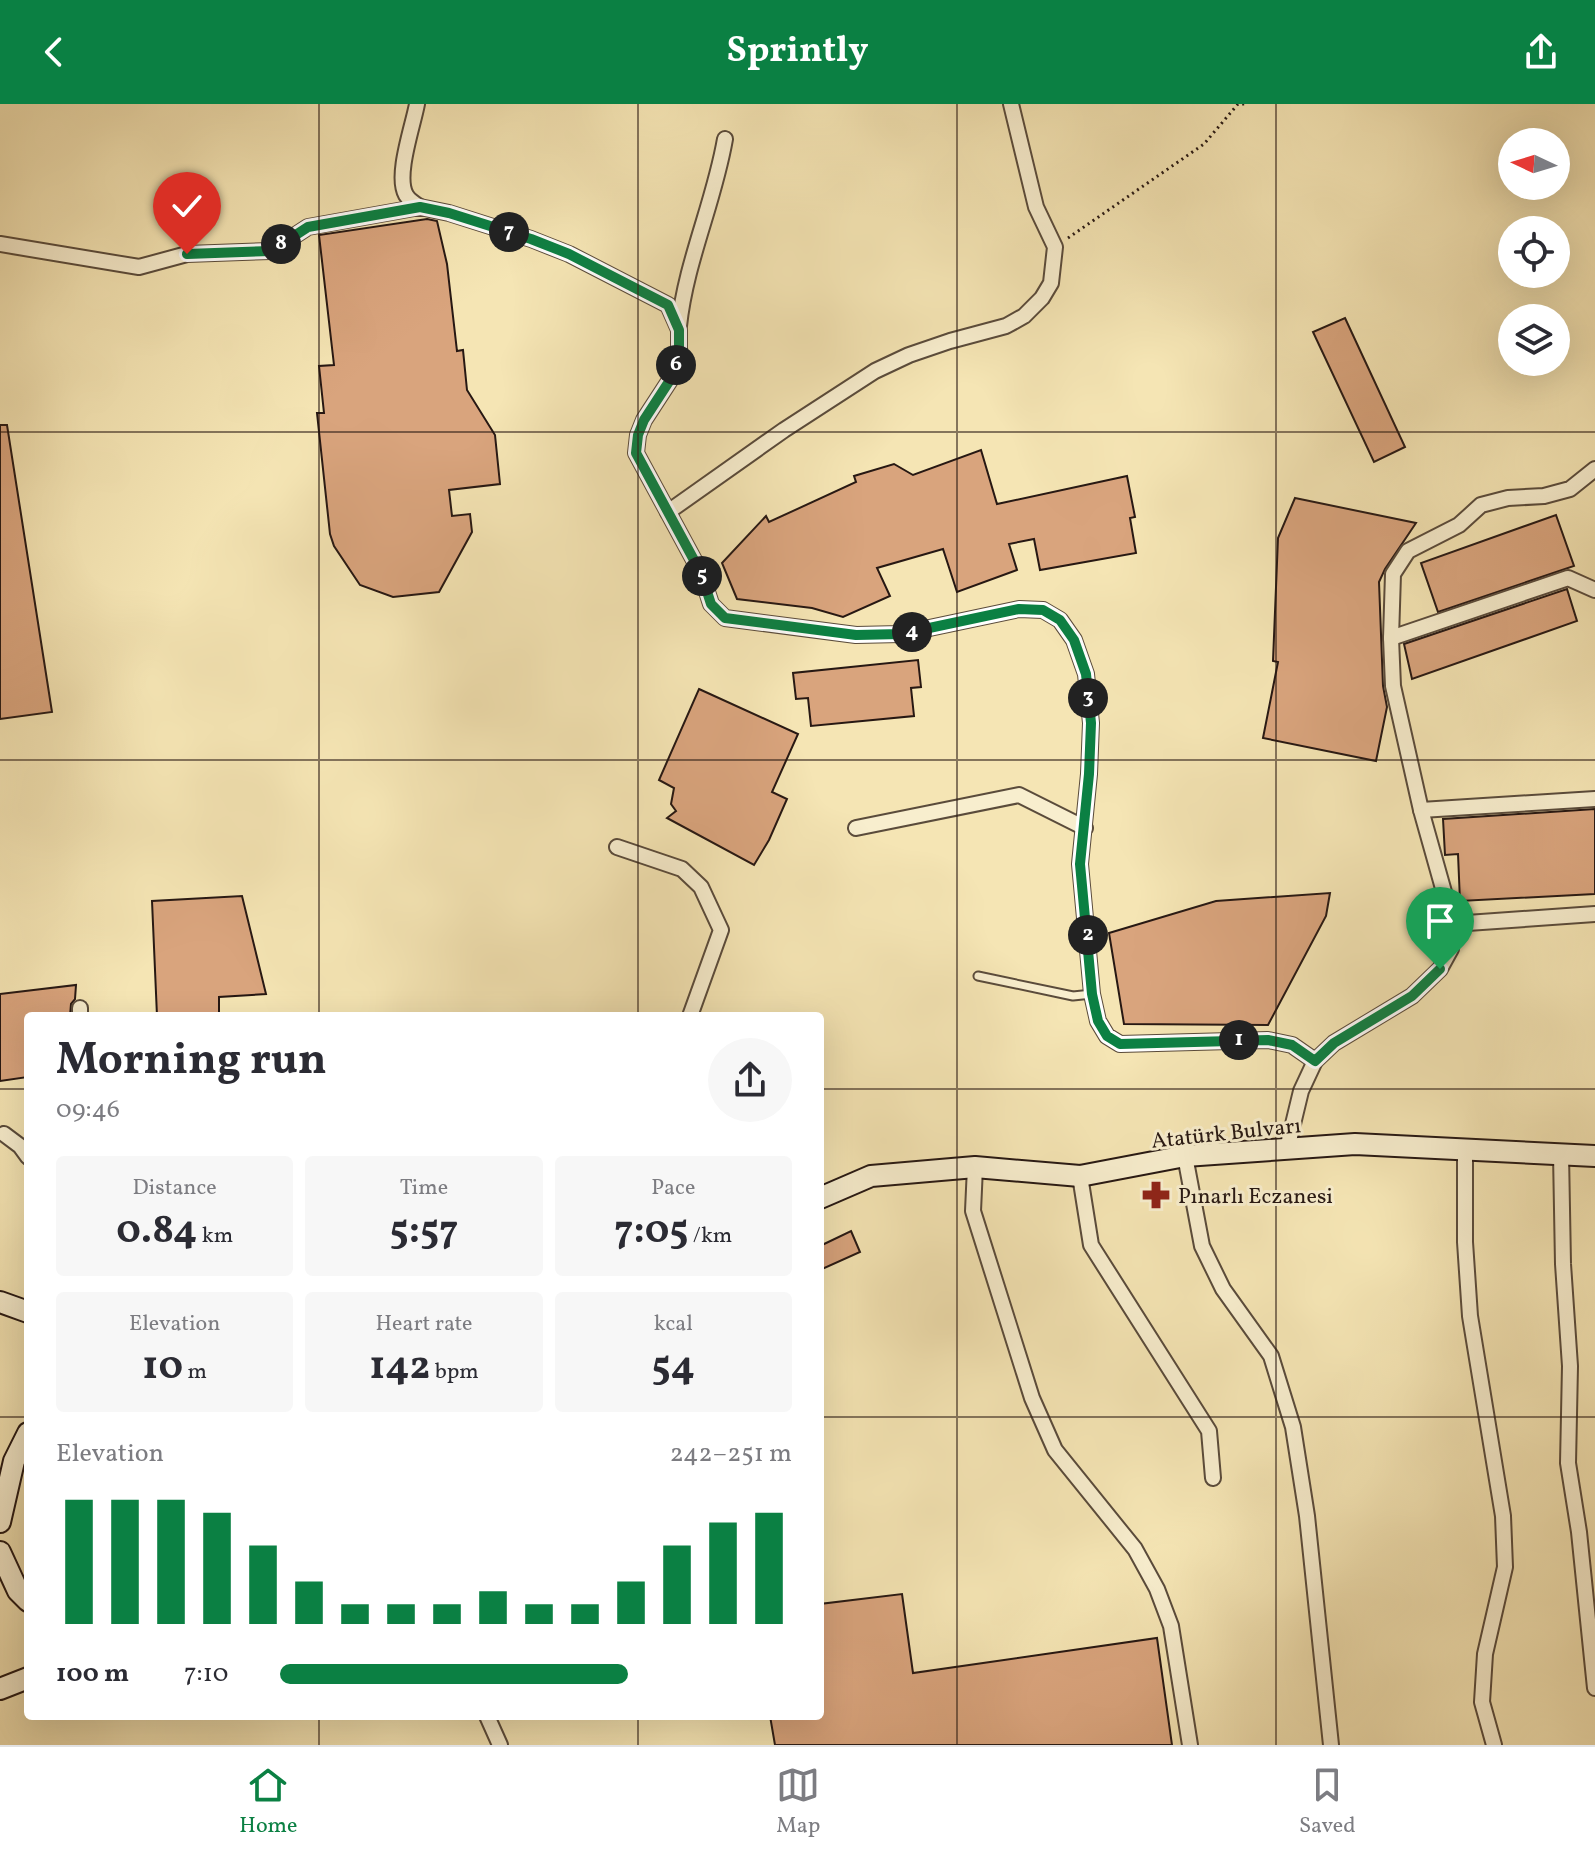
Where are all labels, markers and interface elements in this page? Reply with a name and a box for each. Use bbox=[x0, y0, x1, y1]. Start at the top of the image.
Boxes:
text: Sprintly bbox=[727, 27, 868, 77]
icon: back bbox=[32, 30, 76, 74]
icon: share bbox=[1519, 30, 1563, 74]
north arrow bbox=[1498, 128, 1570, 200]
map controls bbox=[1498, 128, 1570, 376]
pin bbox=[153, 172, 221, 254]
icon: check bbox=[165, 184, 209, 228]
pin: 7 bbox=[489, 212, 529, 252]
text: 7 bbox=[504, 216, 514, 247]
button: locate bbox=[1498, 216, 1570, 288]
pin: 8 bbox=[261, 224, 301, 264]
text: 8 bbox=[275, 228, 287, 259]
button: layers bbox=[1498, 304, 1570, 376]
pin: 6 bbox=[656, 345, 696, 385]
text: 6 bbox=[670, 349, 682, 380]
pin: 5 bbox=[682, 556, 722, 596]
text: 5 bbox=[697, 560, 707, 591]
pin: 4 bbox=[892, 612, 932, 652]
text: 4 bbox=[905, 616, 919, 647]
pin: 3 bbox=[1068, 678, 1108, 718]
text: 3 bbox=[1082, 682, 1094, 713]
pin bbox=[1406, 887, 1474, 969]
icon: arrive bbox=[1418, 899, 1462, 943]
pin: 2 bbox=[1068, 915, 1108, 955]
text: 2 bbox=[1082, 919, 1094, 950]
pin: 1 bbox=[1219, 1020, 1259, 1060]
text: 1 bbox=[1235, 1024, 1243, 1055]
text: Morning run bbox=[56, 1031, 327, 1092]
button: share bbox=[708, 1038, 792, 1122]
text: 09:46 bbox=[56, 1092, 120, 1128]
street label: Atatürk Bulvarı bbox=[1150, 1111, 1303, 1158]
text: Distance bbox=[133, 1173, 217, 1204]
text: Time bbox=[400, 1173, 448, 1204]
text: Pace bbox=[651, 1173, 695, 1204]
pharmacy icon: Pınarlı Eczanesi bbox=[1141, 1180, 1171, 1210]
place label: Pınarlı Eczanesi bbox=[1178, 1182, 1333, 1213]
text: 0.84 bbox=[116, 1204, 197, 1260]
text: 5:57 bbox=[390, 1204, 458, 1260]
text: 7:05 bbox=[614, 1204, 688, 1260]
text: km bbox=[197, 1221, 233, 1252]
text: /km bbox=[688, 1221, 732, 1252]
text: Elevation bbox=[129, 1309, 220, 1340]
text: Heart rate bbox=[375, 1309, 473, 1340]
text: kcal bbox=[654, 1309, 693, 1340]
text: 10 bbox=[142, 1340, 183, 1396]
text: 142 bbox=[369, 1340, 430, 1396]
text: 54 bbox=[652, 1340, 695, 1396]
text: m bbox=[183, 1357, 207, 1388]
text: bpm bbox=[430, 1357, 479, 1388]
text: Elevation bbox=[56, 1436, 164, 1472]
text: 242–251 m bbox=[670, 1436, 792, 1472]
text: 100 m bbox=[56, 1656, 129, 1692]
text: 7:10 bbox=[184, 1656, 228, 1692]
tab: Home bbox=[239, 1763, 298, 1842]
tab: Map bbox=[776, 1763, 820, 1842]
tab: Saved bbox=[1299, 1763, 1356, 1842]

